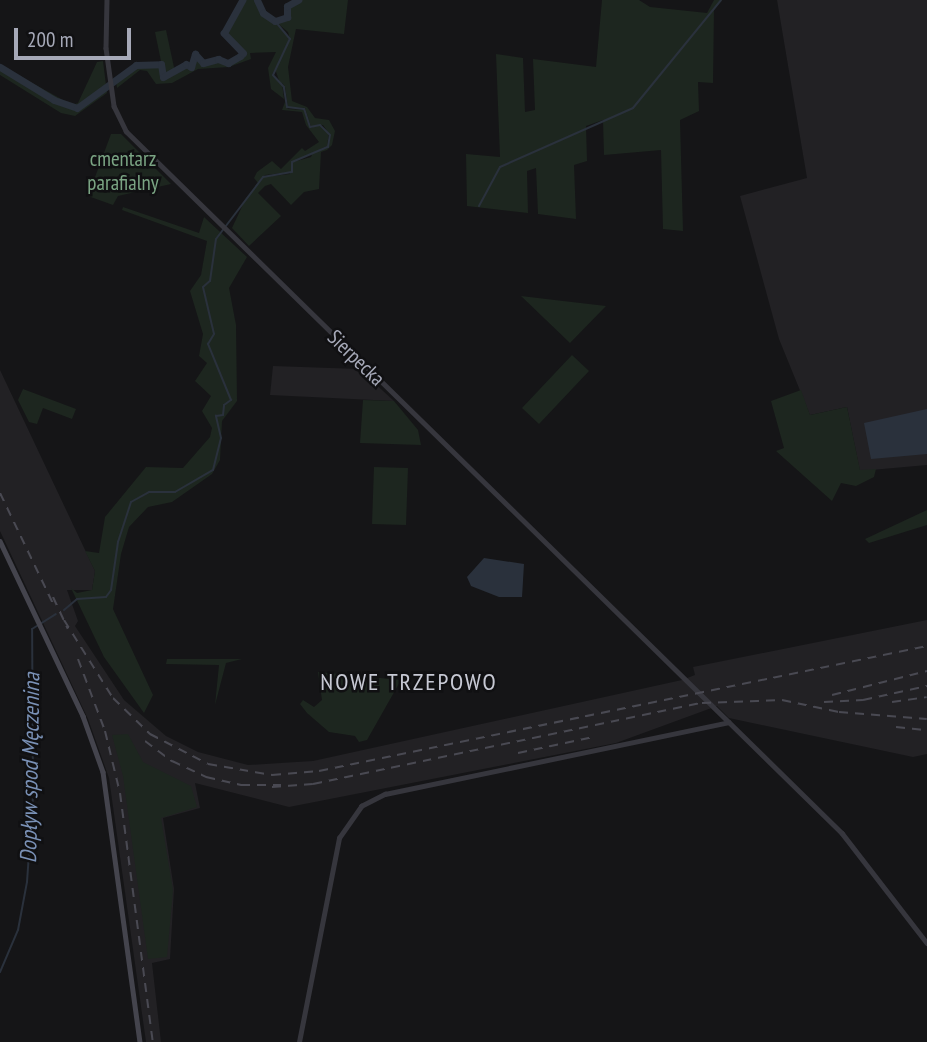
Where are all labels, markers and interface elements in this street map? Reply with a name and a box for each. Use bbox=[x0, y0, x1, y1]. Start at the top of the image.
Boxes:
scale bar bbox=[18, 14, 135, 58]
text: 200 m bbox=[27, 26, 73, 53]
park label: cmentarz parafialny bbox=[87, 146, 159, 196]
street label: Sierpecka bbox=[322, 325, 390, 391]
district label: NOWE TRZEPOWO bbox=[322, 668, 496, 696]
water label: Dopływ spod Męczenina bbox=[15, 672, 45, 864]

